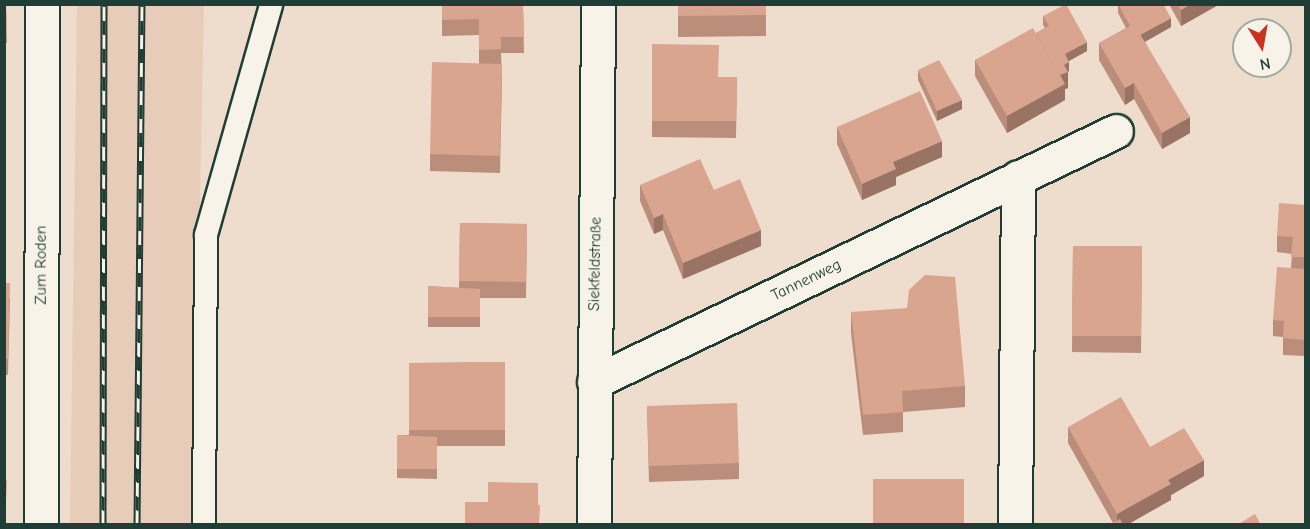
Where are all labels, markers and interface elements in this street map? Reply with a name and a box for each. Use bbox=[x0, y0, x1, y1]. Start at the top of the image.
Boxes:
north arrow bbox=[1232, 18, 1292, 78]
text: N bbox=[1258, 54, 1272, 74]
street label: Siekfeldstraße bbox=[585, 217, 605, 311]
street label: Zum Roden bbox=[31, 225, 51, 305]
street label: Tannenweg bbox=[768, 255, 844, 305]

